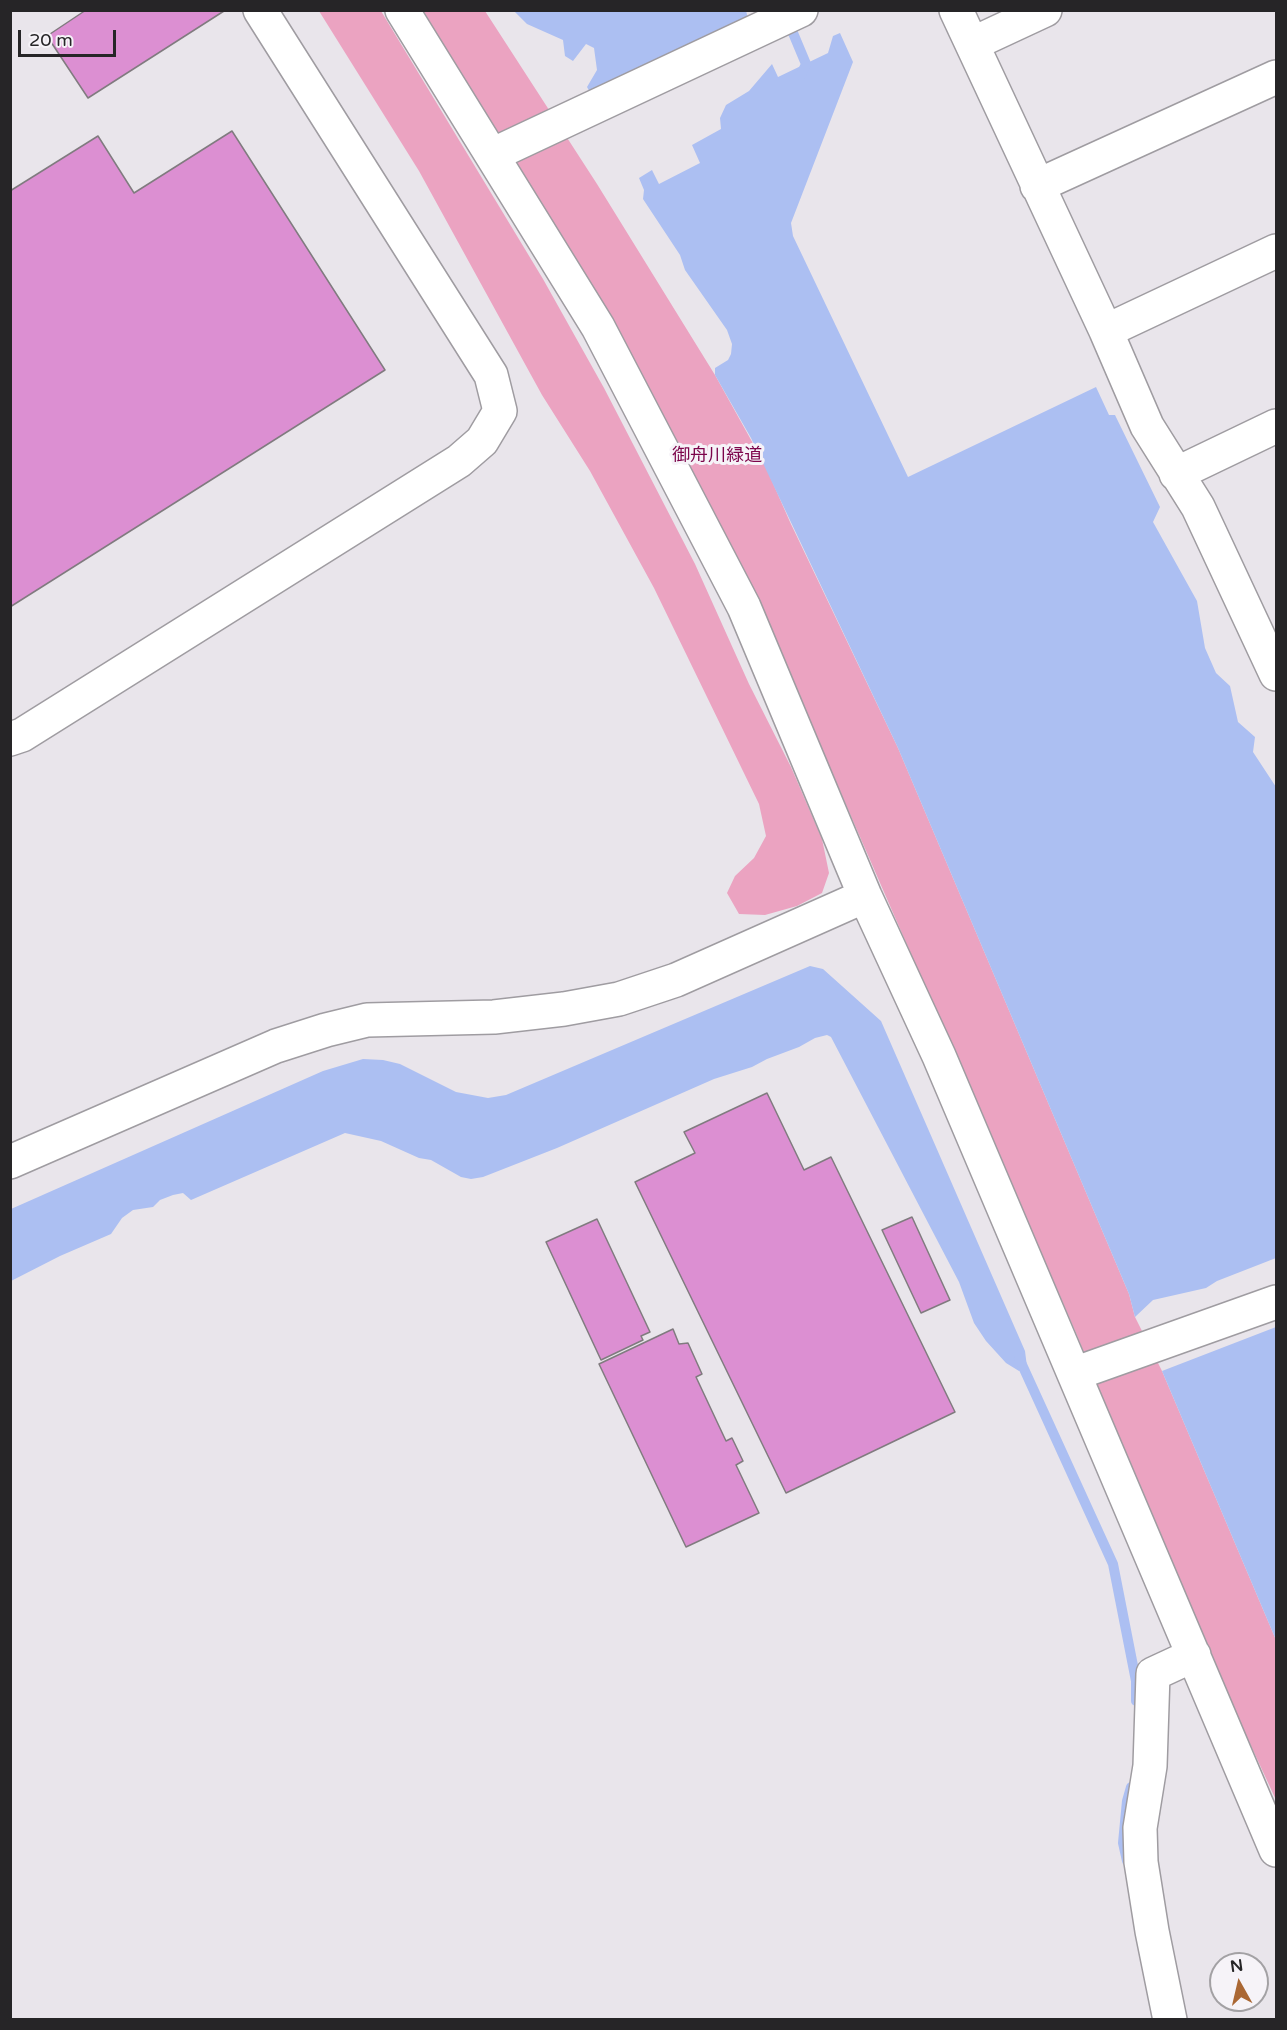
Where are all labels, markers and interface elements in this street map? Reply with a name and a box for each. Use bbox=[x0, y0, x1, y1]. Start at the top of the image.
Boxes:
scale bar bbox=[21, 18, 118, 56]
text: 20 m bbox=[29, 29, 73, 51]
park label: 御舟川緑道 bbox=[672, 445, 762, 467]
north arrow bbox=[1209, 1952, 1269, 2012]
text: N bbox=[1229, 1955, 1245, 1977]

